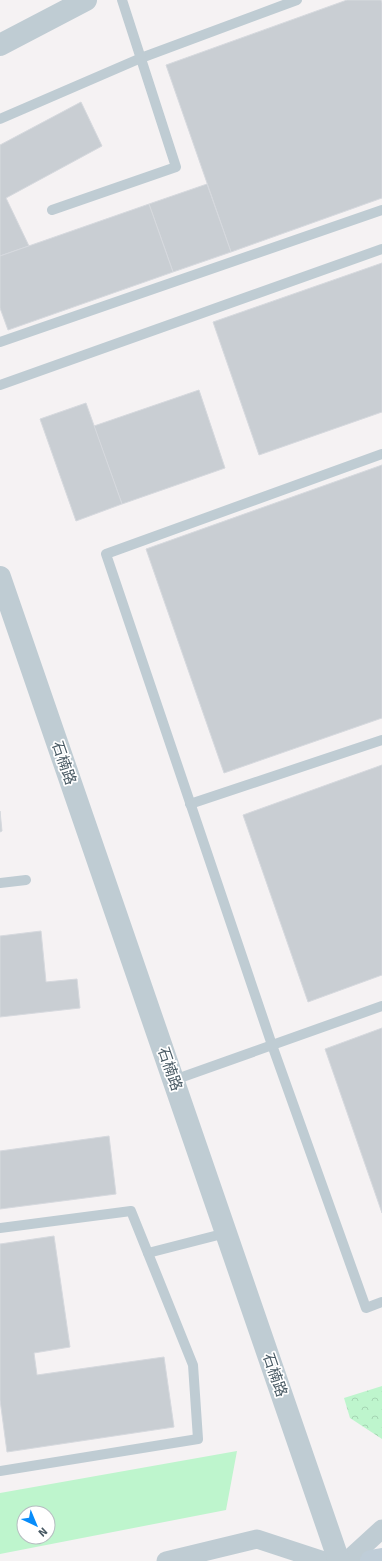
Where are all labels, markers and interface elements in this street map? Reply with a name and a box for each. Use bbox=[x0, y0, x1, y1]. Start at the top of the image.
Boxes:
street label: 石楠路 bbox=[48, 739, 80, 787]
street label: 石楠路 bbox=[154, 1045, 186, 1093]
street label: 石楠路 bbox=[259, 1351, 291, 1399]
north arrow bbox=[16, 1505, 56, 1545]
text: N bbox=[35, 1524, 50, 1539]

